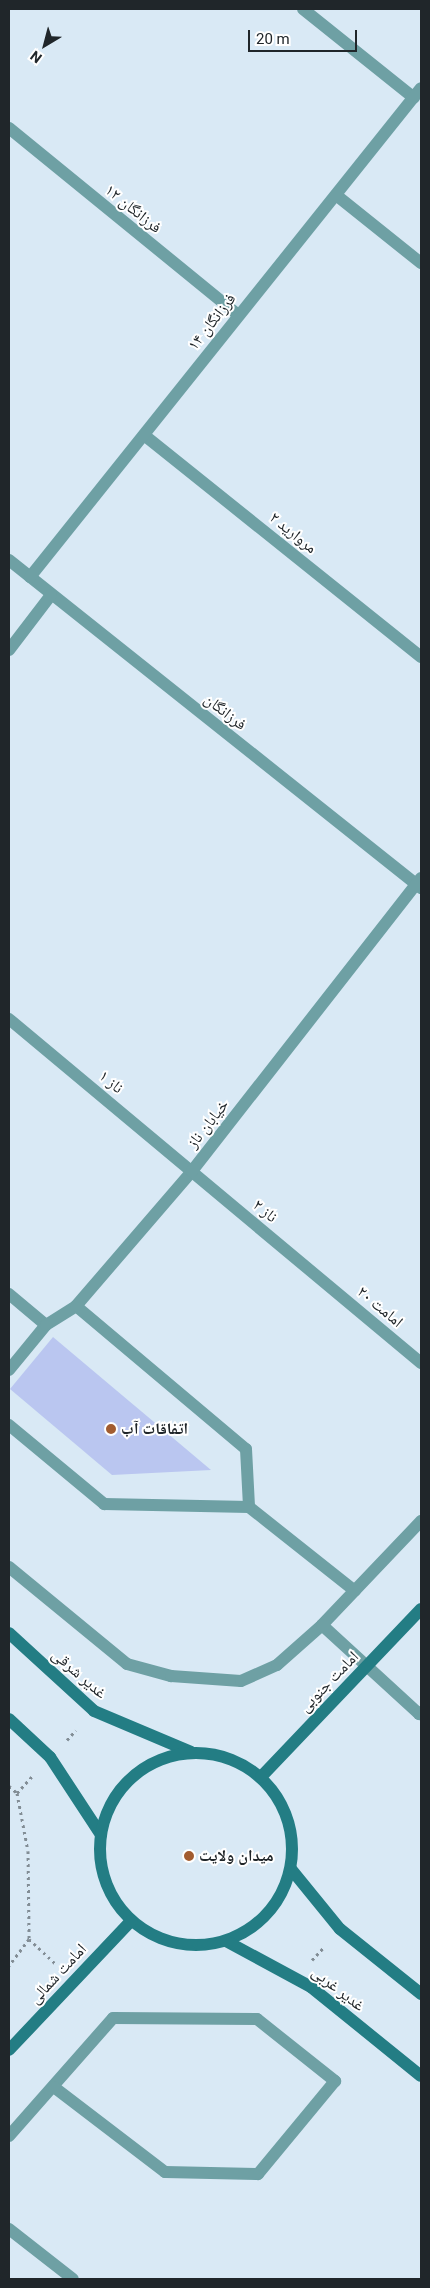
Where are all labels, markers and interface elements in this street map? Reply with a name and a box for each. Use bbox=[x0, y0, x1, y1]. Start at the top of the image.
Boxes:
north arrow bbox=[20, 20, 70, 70]
scale bar bbox=[250, 20, 359, 52]
text: 20 m bbox=[256, 30, 290, 48]
text: N bbox=[27, 48, 45, 66]
street label: فرزانگان ۱۲ bbox=[101, 181, 165, 237]
street label: فرزانگان ۱۴ bbox=[184, 290, 240, 354]
street label: مروارید ۲ bbox=[265, 508, 321, 558]
street label: فرزانگان bbox=[200, 690, 250, 734]
street label: ناز ۱ bbox=[95, 1066, 127, 1098]
street label: خیابان ناز bbox=[183, 1096, 233, 1152]
street label: ناز ۲ bbox=[249, 1195, 281, 1227]
street label: امامت ۲۰ bbox=[353, 1282, 407, 1332]
place label: اتفاقات آب bbox=[121, 1419, 188, 1439]
marker: اتفاقات آب bbox=[105, 1423, 117, 1435]
street label: غدیر شرقی bbox=[48, 1645, 110, 1703]
street label: امامت جنوبی bbox=[295, 1648, 363, 1716]
place label: میدان ولایت bbox=[199, 1846, 274, 1866]
marker: میدان ولایت bbox=[183, 1850, 195, 1862]
street label: امامت شمالی bbox=[25, 1940, 91, 2008]
street label: غدیر غربی bbox=[308, 1962, 368, 2016]

